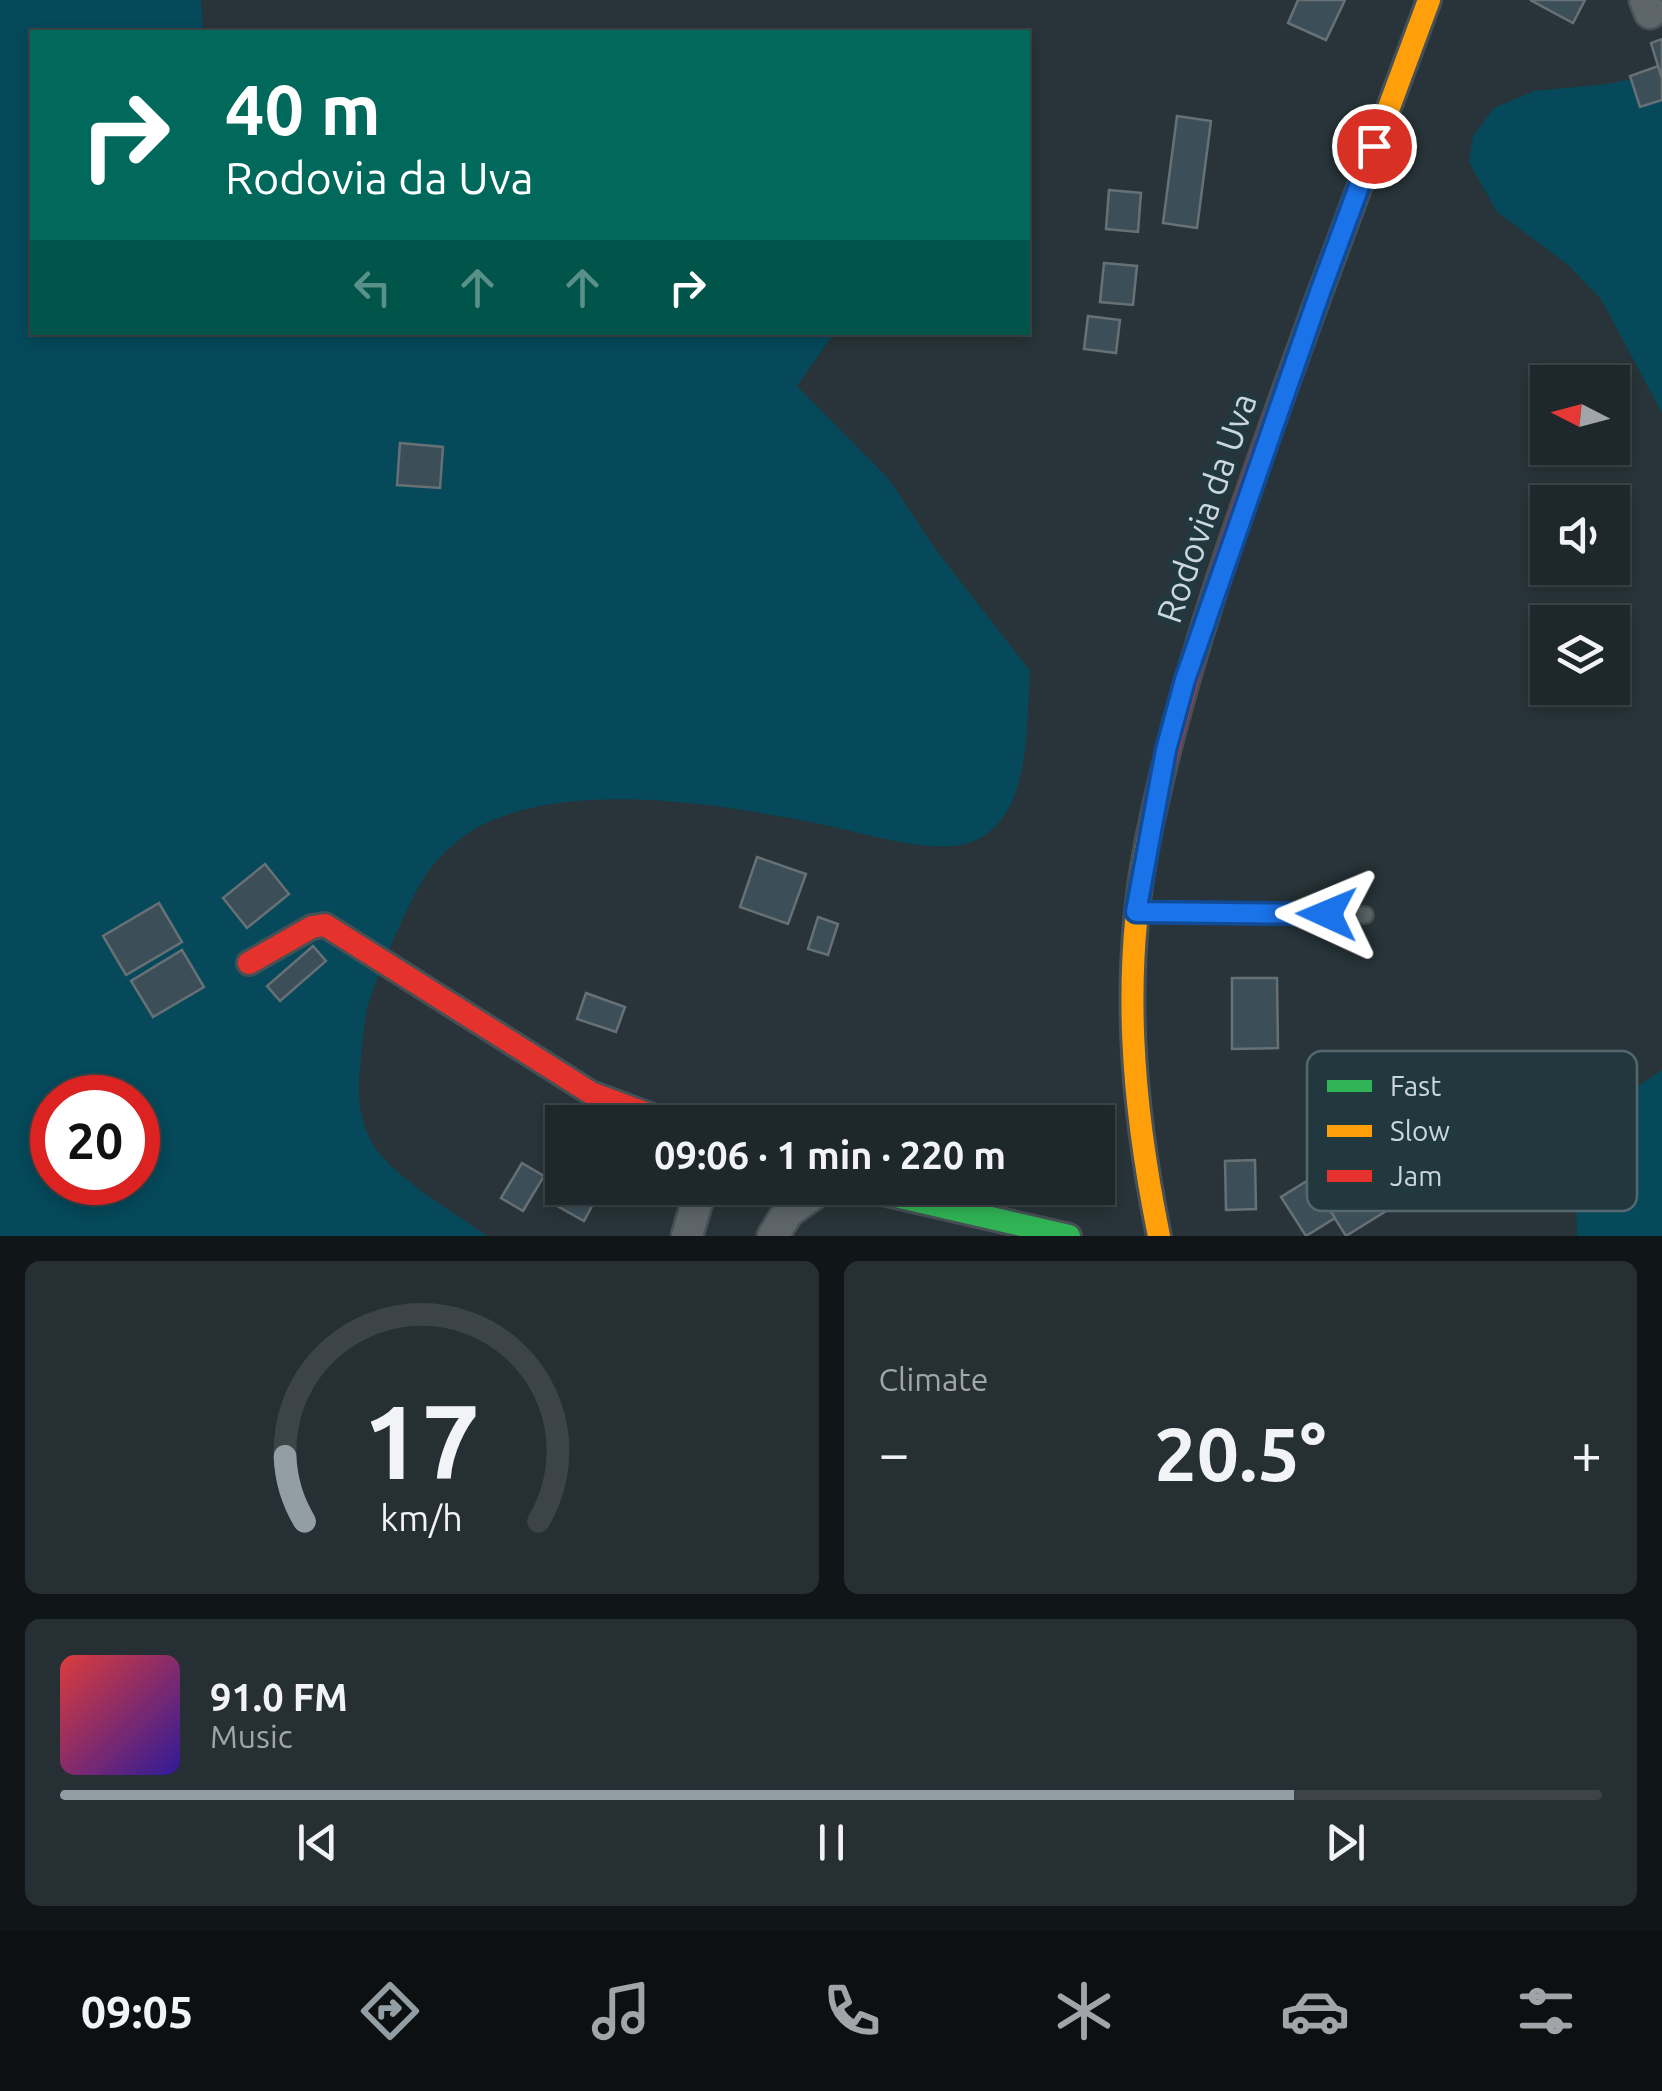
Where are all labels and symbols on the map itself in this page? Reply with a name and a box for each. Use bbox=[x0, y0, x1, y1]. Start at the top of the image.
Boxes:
pin bbox=[1332, 104, 1417, 189]
north arrow bbox=[1530, 365, 1630, 465]
street label: Rodovia da Uva bbox=[1148, 388, 1264, 628]
position arrow bbox=[1275, 862, 1379, 966]
legend bbox=[1307, 1051, 1637, 1211]
text: Fast bbox=[1390, 1070, 1441, 1101]
speed limit sign: 20 bbox=[30, 1075, 160, 1205]
text: Slow bbox=[1390, 1115, 1450, 1146]
text: Jam bbox=[1390, 1160, 1442, 1191]

